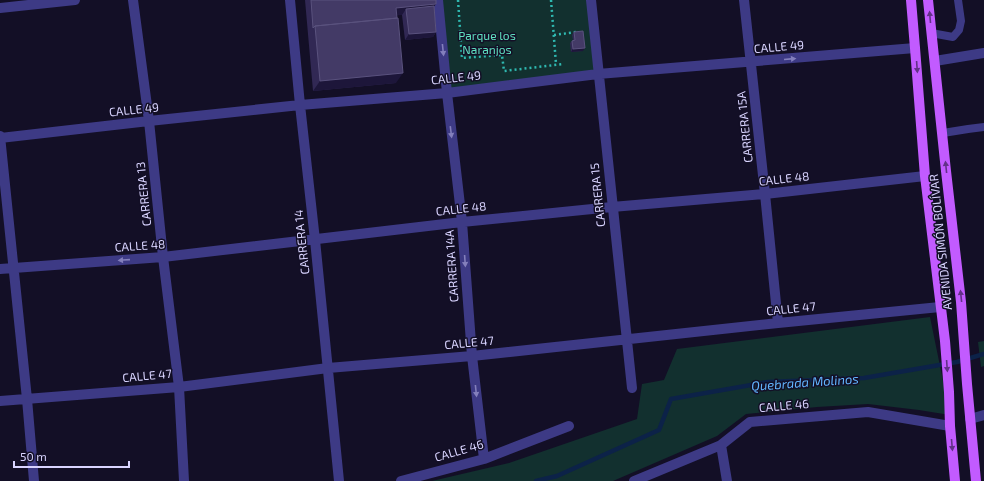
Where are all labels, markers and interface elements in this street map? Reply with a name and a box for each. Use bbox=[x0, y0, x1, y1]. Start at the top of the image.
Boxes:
one-way arrow bbox=[926, 11, 933, 23]
park label: Parque los Naranjos bbox=[458, 28, 516, 57]
street label: CALLE 49 bbox=[753, 37, 805, 55]
one-way arrow bbox=[439, 44, 446, 56]
one-way arrow bbox=[784, 55, 796, 62]
one-way arrow bbox=[913, 61, 920, 73]
street label: CALLE 49 bbox=[430, 67, 482, 87]
street label: CARRERA 15A bbox=[733, 90, 755, 164]
street label: CALLE 49 bbox=[108, 99, 160, 119]
one-way arrow bbox=[448, 126, 455, 138]
street label: CARRERA 13 bbox=[133, 161, 153, 227]
one-way arrow bbox=[943, 161, 949, 173]
street label: CARRERA 15 bbox=[587, 162, 607, 228]
street label: CALLE 48 bbox=[758, 168, 810, 188]
street label: AVENIDA SIMÓN BOLÍVAR bbox=[926, 173, 954, 311]
street label: CALLE 48 bbox=[435, 198, 487, 218]
street label: CARRERA 14 bbox=[291, 209, 311, 275]
street label: CARRERA 14A bbox=[441, 229, 461, 303]
street label: CALLE 48 bbox=[114, 236, 166, 254]
one-way arrow bbox=[462, 255, 468, 267]
one-way arrow bbox=[118, 256, 130, 263]
one-way arrow bbox=[957, 290, 964, 302]
street label: CALLE 47 bbox=[766, 298, 816, 318]
street label: CALLE 47 bbox=[444, 333, 494, 351]
one-way arrow bbox=[943, 360, 950, 372]
street label: CALLE 47 bbox=[122, 366, 172, 384]
water label: Quebrada Molinos bbox=[751, 370, 860, 394]
one-way arrow bbox=[473, 384, 479, 397]
street label: CALLE 46 bbox=[758, 396, 810, 414]
street label: CALLE 46 bbox=[433, 436, 485, 464]
one-way arrow bbox=[948, 439, 955, 451]
scale bar bbox=[14, 443, 129, 469]
text: 50 m bbox=[20, 449, 47, 463]

